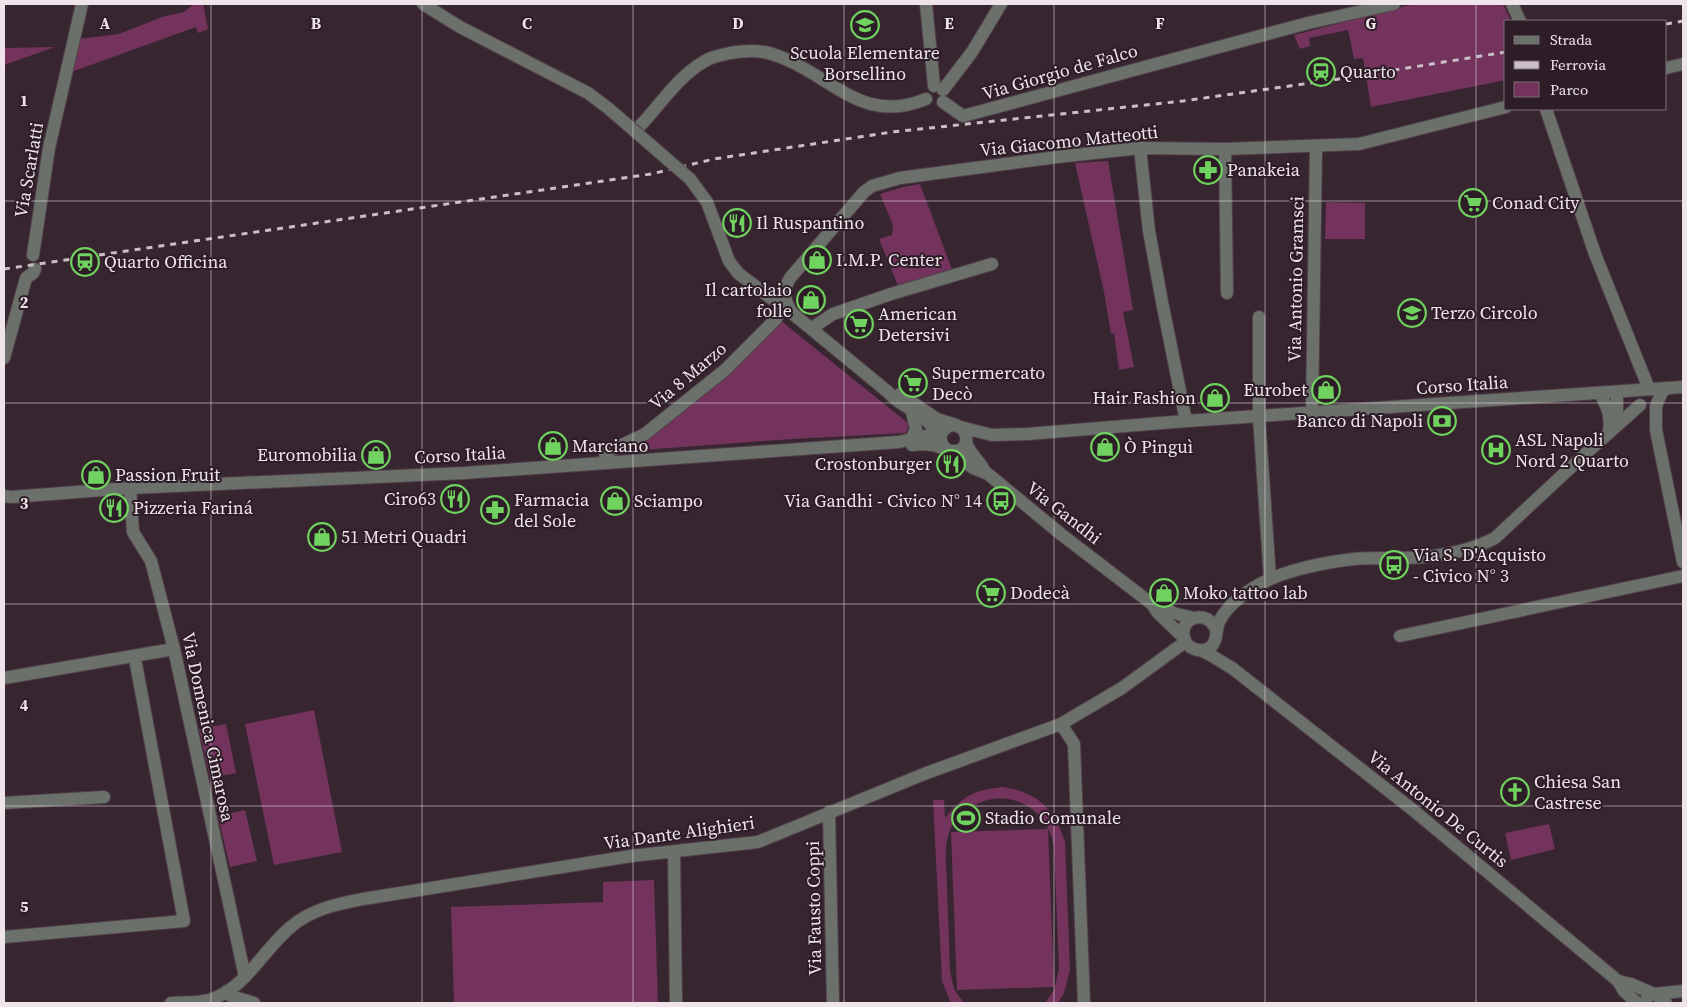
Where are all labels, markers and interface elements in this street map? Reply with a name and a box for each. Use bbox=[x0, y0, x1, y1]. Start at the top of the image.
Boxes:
school or university icon: Scuola Elementare Borsellino bbox=[850, 10, 880, 40]
text: A bbox=[100, 12, 111, 34]
text: B bbox=[311, 12, 322, 34]
text: C bbox=[522, 12, 532, 34]
text: D bbox=[732, 12, 744, 34]
text: E bbox=[944, 12, 954, 34]
text: F bbox=[1155, 12, 1165, 34]
text: G bbox=[1366, 12, 1377, 34]
legend bbox=[1504, 20, 1667, 110]
text: Strada bbox=[1550, 29, 1593, 50]
street label: Via Giorgio de Falco bbox=[979, 37, 1141, 106]
place label: Scuola Elementare Borsellino bbox=[790, 40, 940, 86]
text: Ferrovia bbox=[1550, 54, 1607, 75]
station icon: Quarto bbox=[1306, 57, 1336, 87]
place label: Quarto bbox=[1340, 59, 1396, 84]
text: Parco bbox=[1550, 79, 1588, 100]
text: 1 bbox=[20, 89, 28, 111]
street label: Via Giacomo Matteotti bbox=[979, 119, 1159, 162]
street label: Via Scarlatti bbox=[8, 120, 49, 220]
pharmacy icon: Panakeia bbox=[1193, 155, 1223, 185]
place label: Panakeia bbox=[1227, 157, 1301, 182]
supermarket icon: Conad City bbox=[1458, 188, 1488, 218]
place label: Conad City bbox=[1492, 190, 1580, 215]
street label: Via Antonio Gramsci bbox=[1282, 196, 1309, 362]
restaurant icon: Il Ruspantino bbox=[722, 208, 752, 238]
place label: Il Ruspantino bbox=[756, 210, 864, 235]
shop icon: I.M.P. Center bbox=[802, 245, 832, 275]
station icon: Quarto Officina bbox=[70, 247, 100, 277]
place label: I.M.P. Center bbox=[836, 247, 942, 272]
place label: Quarto Officina bbox=[104, 249, 228, 274]
place label: Il cartolaio folle bbox=[705, 277, 792, 323]
shop icon: Il cartolaio folle bbox=[796, 285, 826, 315]
text: 2 bbox=[20, 291, 29, 313]
school or university icon: Terzo Circolo bbox=[1397, 298, 1427, 328]
place label: Terzo Circolo bbox=[1431, 300, 1538, 325]
place label: American Detersivi bbox=[878, 301, 957, 347]
supermarket icon: American Detersivi bbox=[844, 309, 874, 339]
street label: Via 8 Marzo bbox=[644, 336, 732, 415]
place label: Supermercato Decò bbox=[932, 360, 1045, 406]
supermarket icon: Supermercato Decò bbox=[898, 368, 928, 398]
street label: Corso Italia bbox=[1415, 369, 1510, 400]
shop icon: Eurobet bbox=[1311, 375, 1341, 405]
place label: Eurobet bbox=[1243, 377, 1307, 402]
shop icon: Hair Fashion bbox=[1200, 383, 1230, 413]
place label: Hair Fashion bbox=[1092, 385, 1196, 410]
bank icon: Banco di Napoli bbox=[1427, 406, 1457, 436]
place label: Banco di Napoli bbox=[1296, 408, 1423, 433]
place label: ASL Napoli Nord 2 Quarto bbox=[1515, 427, 1629, 473]
shop icon: Marciano bbox=[538, 431, 568, 461]
shop icon: Ò Pinguì bbox=[1090, 432, 1120, 462]
place label: Marciano bbox=[572, 433, 649, 458]
place label: Ò Pinguì bbox=[1124, 434, 1193, 459]
hospital icon: ASL Napoli Nord 2 Quarto bbox=[1481, 435, 1511, 465]
shop icon: Euromobilia bbox=[361, 440, 391, 470]
street label: Corso Italia bbox=[413, 440, 507, 469]
place label: Euromobilia bbox=[257, 442, 358, 467]
restaurant icon: Crostonburger bbox=[936, 449, 966, 479]
place label: Crostonburger bbox=[815, 451, 932, 476]
shop icon: Passion Fruit bbox=[81, 460, 111, 490]
place label: Passion Fruit bbox=[115, 462, 220, 487]
street label: Via Gandhi bbox=[1022, 475, 1107, 550]
restaurant icon: Ciro63 bbox=[440, 484, 470, 514]
place label: Ciro63 bbox=[384, 486, 436, 511]
shop icon: Sciampo bbox=[600, 486, 630, 516]
bus stop icon: Via Gandhi - Civico N° 14 bbox=[986, 486, 1016, 516]
place label: Farmacia del Sole bbox=[514, 487, 590, 533]
place label: Sciampo bbox=[634, 488, 703, 513]
place label: Via Gandhi - Civico N° 14 bbox=[784, 488, 982, 513]
text: 3 bbox=[20, 492, 29, 514]
restaurant icon: Pizzeria Fariná bbox=[99, 493, 129, 523]
place label: Pizzeria Fariná bbox=[133, 495, 254, 520]
pharmacy icon: Farmacia del Sole bbox=[480, 495, 510, 525]
shop icon: 51 Metri Quadri bbox=[307, 522, 337, 552]
place label: 51 Metri Quadri bbox=[341, 524, 467, 549]
place label: Via S. D'Acquisto - Civico N° 3 bbox=[1413, 542, 1546, 588]
bus stop icon: Via S. D'Acquisto - Civico N° 3 bbox=[1379, 550, 1409, 580]
supermarket icon: Dodecà bbox=[976, 578, 1006, 608]
shop icon: Moko tattoo lab bbox=[1149, 578, 1179, 608]
place label: Dodecà bbox=[1010, 580, 1071, 605]
place label: Moko tattoo lab bbox=[1183, 580, 1308, 605]
street label: Via Domenica Cimarosa bbox=[176, 630, 241, 825]
text: 4 bbox=[20, 694, 29, 716]
street label: Via Antonio De Curtis bbox=[1363, 744, 1514, 873]
place label: Chiesa San Castrese bbox=[1534, 769, 1621, 815]
church icon: Chiesa San Castrese bbox=[1500, 777, 1530, 807]
sports icon: Stadio Comunale bbox=[951, 803, 981, 833]
place label: Stadio Comunale bbox=[985, 805, 1121, 830]
street label: Via Dante Alighieri bbox=[602, 810, 756, 855]
street label: Via Fausto Coppi bbox=[800, 840, 827, 976]
text: 5 bbox=[20, 895, 29, 917]

